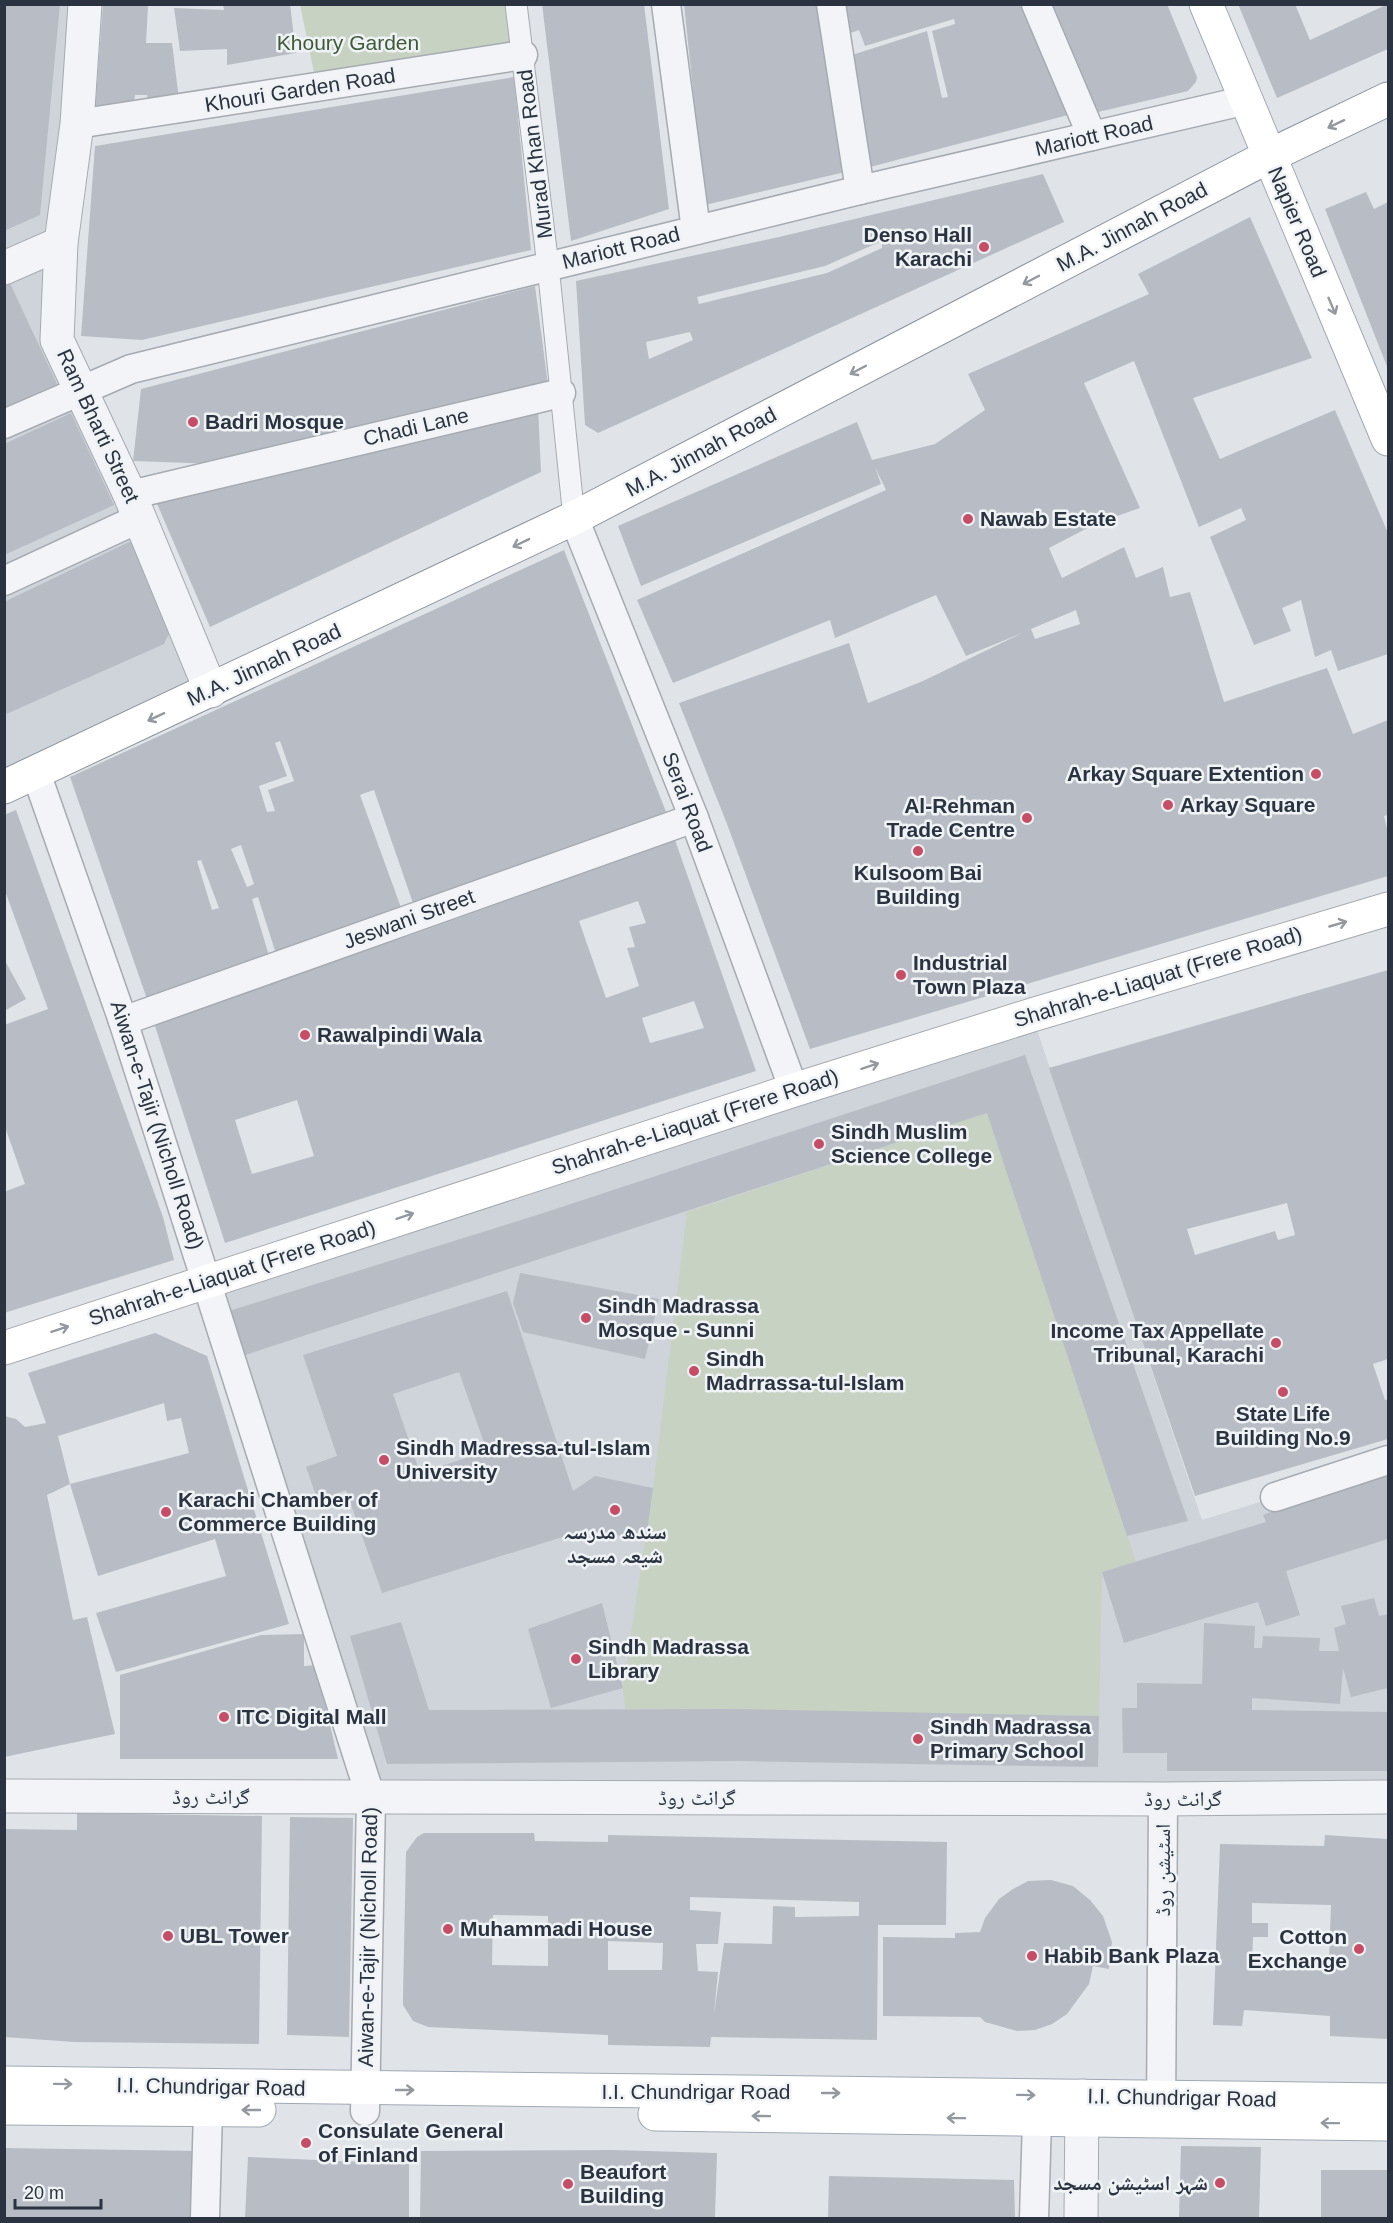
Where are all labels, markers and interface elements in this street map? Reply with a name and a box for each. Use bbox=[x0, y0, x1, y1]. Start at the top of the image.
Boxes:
park label: Khoury Garden bbox=[277, 31, 419, 54]
street label: Khouri Garden Road bbox=[203, 63, 397, 116]
street label: Murad Khan Road bbox=[513, 68, 556, 240]
street label: Mariott Road bbox=[1033, 111, 1155, 160]
one-way arrow bbox=[1327, 118, 1345, 130]
street label: Napier Road bbox=[1264, 163, 1331, 281]
street label: M.A. Jinnah Road bbox=[1053, 177, 1211, 276]
street label: Mariott Road bbox=[560, 222, 682, 273]
place label: Denso Hall Karachi bbox=[863, 223, 972, 270]
marker: Denso Hall Karachi bbox=[977, 240, 991, 254]
one-way arrow bbox=[1022, 274, 1040, 286]
one-way arrow bbox=[1327, 297, 1338, 315]
street label: Ram Bharti Street bbox=[53, 345, 144, 506]
one-way arrow bbox=[849, 364, 867, 376]
street label: M.A. Jinnah Road bbox=[622, 402, 780, 501]
street label: Chadi Lane bbox=[361, 403, 471, 450]
place label: Badri Mosque bbox=[205, 410, 344, 433]
marker: Badri Mosque bbox=[186, 415, 200, 429]
place label: Nawab Estate bbox=[980, 507, 1117, 530]
marker: Nawab Estate bbox=[961, 512, 975, 526]
one-way arrow bbox=[513, 537, 531, 549]
street label: M.A. Jinnah Road bbox=[183, 619, 344, 710]
one-way arrow bbox=[147, 712, 165, 724]
street label: Serai Road bbox=[658, 749, 717, 855]
place label: Arkay Square Extention bbox=[1067, 762, 1304, 785]
marker: Arkay Square Extention bbox=[1309, 767, 1323, 781]
place label: Arkay Square bbox=[1180, 793, 1315, 816]
place label: Al-Rehman Trade Centre bbox=[887, 794, 1015, 841]
marker: Arkay Square bbox=[1161, 798, 1175, 812]
marker: Al-Rehman Trade Centre bbox=[1020, 811, 1034, 825]
marker: Kulsoom Bai Building bbox=[911, 844, 925, 858]
place label: Kulsoom Bai Building bbox=[854, 861, 982, 908]
street label: Jeswani Street bbox=[340, 884, 478, 953]
one-way arrow bbox=[1328, 918, 1347, 929]
street label: Shahrah-e-Liaquat (Frere Road) bbox=[1011, 922, 1305, 1031]
place label: Industrial Town Plaza bbox=[913, 951, 1026, 998]
marker: Industrial Town Plaza bbox=[894, 968, 908, 982]
street label: Aiwan-e-Tajir (Nicholl Road) bbox=[106, 998, 209, 1252]
place label: Rawalpindi Wala bbox=[317, 1023, 482, 1046]
marker: Rawalpindi Wala bbox=[298, 1028, 312, 1042]
one-way arrow bbox=[860, 1059, 879, 1070]
street label: Shahrah-e-Liaquat (Frere Road) bbox=[549, 1064, 841, 1179]
place label: Sindh Muslim Science College bbox=[831, 1120, 992, 1167]
marker: Sindh Muslim Science College bbox=[812, 1137, 826, 1151]
one-way arrow bbox=[395, 1210, 414, 1221]
street label: Shahrah-e-Liaquat (Frere Road) bbox=[86, 1215, 378, 1330]
place label: Sindh Madrassa Mosque - Sunni bbox=[598, 1294, 759, 1341]
marker: Sindh Madrassa Mosque - Sunni bbox=[579, 1311, 593, 1325]
place label: Income Tax Appellate Tribunal, Karachi bbox=[1050, 1319, 1264, 1366]
one-way arrow bbox=[50, 1323, 69, 1334]
marker: Income Tax Appellate Tribunal, Karachi bbox=[1269, 1336, 1283, 1350]
place label: Sindh Madrrassa-tul-Islam bbox=[706, 1347, 904, 1394]
marker: Sindh Madrrassa-tul-Islam bbox=[687, 1364, 701, 1378]
marker: State Life Building No.9 bbox=[1276, 1385, 1290, 1399]
place label: State Life Building No.9 bbox=[1215, 1402, 1351, 1449]
place label: Sindh Madressa-tul-Islam University bbox=[396, 1436, 650, 1483]
marker: Sindh Madressa-tul-Islam University bbox=[377, 1453, 391, 1467]
place label: Karachi Chamber of Commerce Building bbox=[178, 1488, 379, 1535]
marker: سندھ مدرسہ شیعہ مسجد bbox=[608, 1503, 622, 1517]
marker: Karachi Chamber of Commerce Building bbox=[159, 1505, 173, 1519]
place label: سندھ مدرسہ شیعہ مسجد bbox=[563, 1520, 667, 1568]
place label: Sindh Madrassa Library bbox=[588, 1635, 749, 1682]
marker: Sindh Madrassa Library bbox=[569, 1652, 583, 1666]
place label: ITC Digital Mall bbox=[236, 1705, 387, 1728]
marker: ITC Digital Mall bbox=[217, 1710, 231, 1724]
place label: Sindh Madrassa Primary School bbox=[930, 1715, 1091, 1762]
marker: Sindh Madrassa Primary School bbox=[911, 1732, 925, 1746]
street label: گرانٹ روڈ bbox=[172, 1785, 250, 1808]
street label: گرانٹ روڈ bbox=[658, 1786, 736, 1809]
street label: گرانٹ روڈ bbox=[1144, 1787, 1222, 1810]
street label: Aiwan-e-Tajir (Nicholl Road) bbox=[354, 1807, 381, 2067]
street label: اسٹیشن روڈ bbox=[1151, 1824, 1176, 1916]
place label: Muhammadi House bbox=[460, 1917, 653, 1940]
marker: Muhammadi House bbox=[441, 1922, 455, 1936]
place label: UBL Tower bbox=[180, 1924, 289, 1947]
place label: Cotton Exchange bbox=[1248, 1925, 1347, 1972]
marker: UBL Tower bbox=[161, 1929, 175, 1943]
marker: Cotton Exchange bbox=[1352, 1942, 1366, 1956]
place label: Habib Bank Plaza bbox=[1044, 1944, 1219, 1967]
marker: Habib Bank Plaza bbox=[1025, 1949, 1039, 1963]
street label: I.I. Chundrigar Road bbox=[116, 2073, 306, 2100]
one-way arrow bbox=[52, 2078, 72, 2090]
street label: I.I. Chundrigar Road bbox=[601, 2080, 791, 2103]
one-way arrow bbox=[394, 2084, 414, 2096]
street label: I.I. Chundrigar Road bbox=[1087, 2084, 1277, 2111]
one-way arrow bbox=[820, 2087, 840, 2099]
one-way arrow bbox=[1015, 2089, 1035, 2101]
one-way arrow bbox=[241, 2104, 261, 2116]
one-way arrow bbox=[751, 2110, 771, 2121]
one-way arrow bbox=[946, 2113, 966, 2124]
one-way arrow bbox=[1321, 2117, 1341, 2129]
place label: Consulate General of Finland bbox=[318, 2119, 504, 2166]
marker: Consulate General of Finland bbox=[299, 2136, 313, 2150]
place label: Beaufort Building bbox=[580, 2160, 666, 2207]
place label: شہر اسٹیشن مسجد bbox=[1053, 2171, 1208, 2196]
scale bar bbox=[15, 2172, 100, 2210]
marker: شہر اسٹیشن مسجد bbox=[1213, 2176, 1227, 2190]
marker: Beaufort Building bbox=[561, 2177, 575, 2191]
text: 20 m bbox=[24, 2183, 64, 2203]

